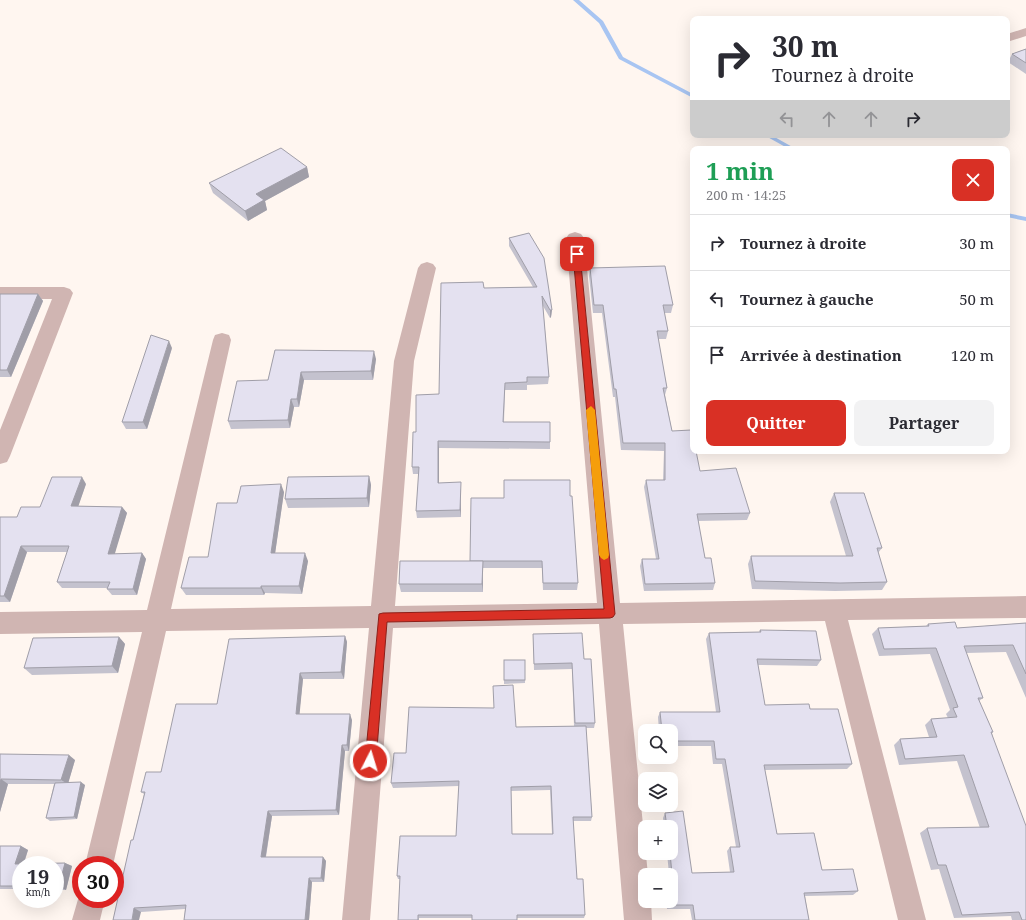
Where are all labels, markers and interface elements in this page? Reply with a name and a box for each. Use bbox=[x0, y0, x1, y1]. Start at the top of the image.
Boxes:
text: 30 m bbox=[772, 27, 839, 65]
icon: right bbox=[706, 32, 758, 84]
text: Tournez à droite bbox=[772, 63, 914, 87]
icon: left bbox=[776, 108, 798, 130]
icon: ahead bbox=[818, 108, 840, 130]
icon: ahead bbox=[860, 108, 882, 130]
icon: right bbox=[902, 108, 924, 130]
text: 1 min bbox=[706, 154, 774, 187]
button: close bbox=[952, 159, 994, 201]
text: 200 m · 14:25 bbox=[706, 186, 786, 204]
icon: right bbox=[706, 232, 728, 254]
text: Tournez à droite bbox=[740, 233, 866, 253]
text: 30 m bbox=[959, 233, 994, 253]
pin bbox=[560, 237, 594, 271]
icon: arrive bbox=[566, 243, 588, 265]
icon: left bbox=[706, 288, 728, 310]
text: Tournez à gauche bbox=[740, 289, 874, 309]
text: 50 m bbox=[959, 289, 994, 309]
icon: arrive bbox=[706, 344, 728, 366]
text: Arrivée à destination bbox=[740, 345, 902, 365]
text: 120 m bbox=[951, 345, 994, 365]
button: Quitter bbox=[706, 400, 846, 446]
button: Partager bbox=[854, 400, 994, 446]
map controls bbox=[638, 724, 678, 908]
button: search bbox=[638, 724, 678, 764]
position arrow bbox=[349, 740, 391, 782]
button: layers bbox=[638, 772, 678, 812]
button: + bbox=[638, 820, 678, 860]
speed limit sign: 30 bbox=[72, 856, 124, 908]
text: 19 bbox=[27, 863, 49, 890]
button: − bbox=[638, 868, 678, 908]
text: km/h bbox=[26, 885, 50, 899]

